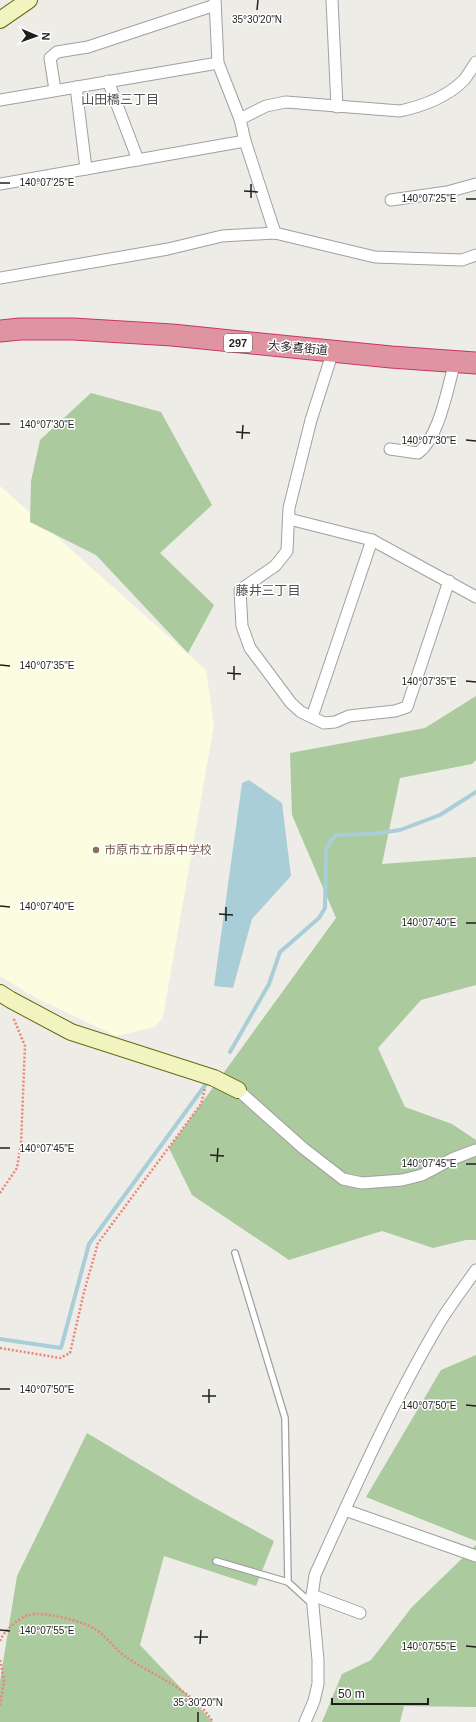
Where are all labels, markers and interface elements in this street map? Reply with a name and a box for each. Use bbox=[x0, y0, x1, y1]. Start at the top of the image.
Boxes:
text: 35°30'20"N bbox=[232, 14, 282, 25]
north arrow bbox=[16, 16, 56, 56]
text: N bbox=[40, 32, 52, 41]
district label: 山田橋三丁目 bbox=[81, 92, 159, 107]
text: 140°07'25"E bbox=[19, 177, 75, 188]
text: 140°07'25"E bbox=[401, 193, 457, 204]
road number: 297 bbox=[224, 334, 252, 352]
street label: 大多喜街道 bbox=[267, 338, 329, 358]
text: 140°07'30"E bbox=[19, 419, 75, 430]
text: 140°07'30"E bbox=[401, 435, 457, 446]
district label: 藤井三丁目 bbox=[235, 583, 301, 598]
text: 140°07'35"E bbox=[19, 660, 75, 671]
text: 140°07'35"E bbox=[401, 676, 457, 687]
place label: 市原市立市原中学校 bbox=[104, 843, 212, 857]
marker: 市原市立市原中学校 bbox=[91, 845, 101, 855]
text: 140°07'40"E bbox=[19, 901, 75, 912]
text: 140°07'40"E bbox=[401, 917, 457, 928]
text: 140°07'45"E bbox=[19, 1143, 75, 1154]
text: 140°07'45"E bbox=[401, 1158, 457, 1169]
text: 140°07'50"E bbox=[19, 1384, 75, 1395]
text: 140°07'50"E bbox=[401, 1400, 457, 1411]
text: 140°07'55"E bbox=[19, 1625, 75, 1636]
text: 140°07'55"E bbox=[401, 1641, 457, 1652]
scale bar bbox=[332, 1680, 428, 1706]
text: 50 m bbox=[338, 1687, 365, 1701]
text: 35°30'20"N bbox=[173, 1697, 223, 1708]

